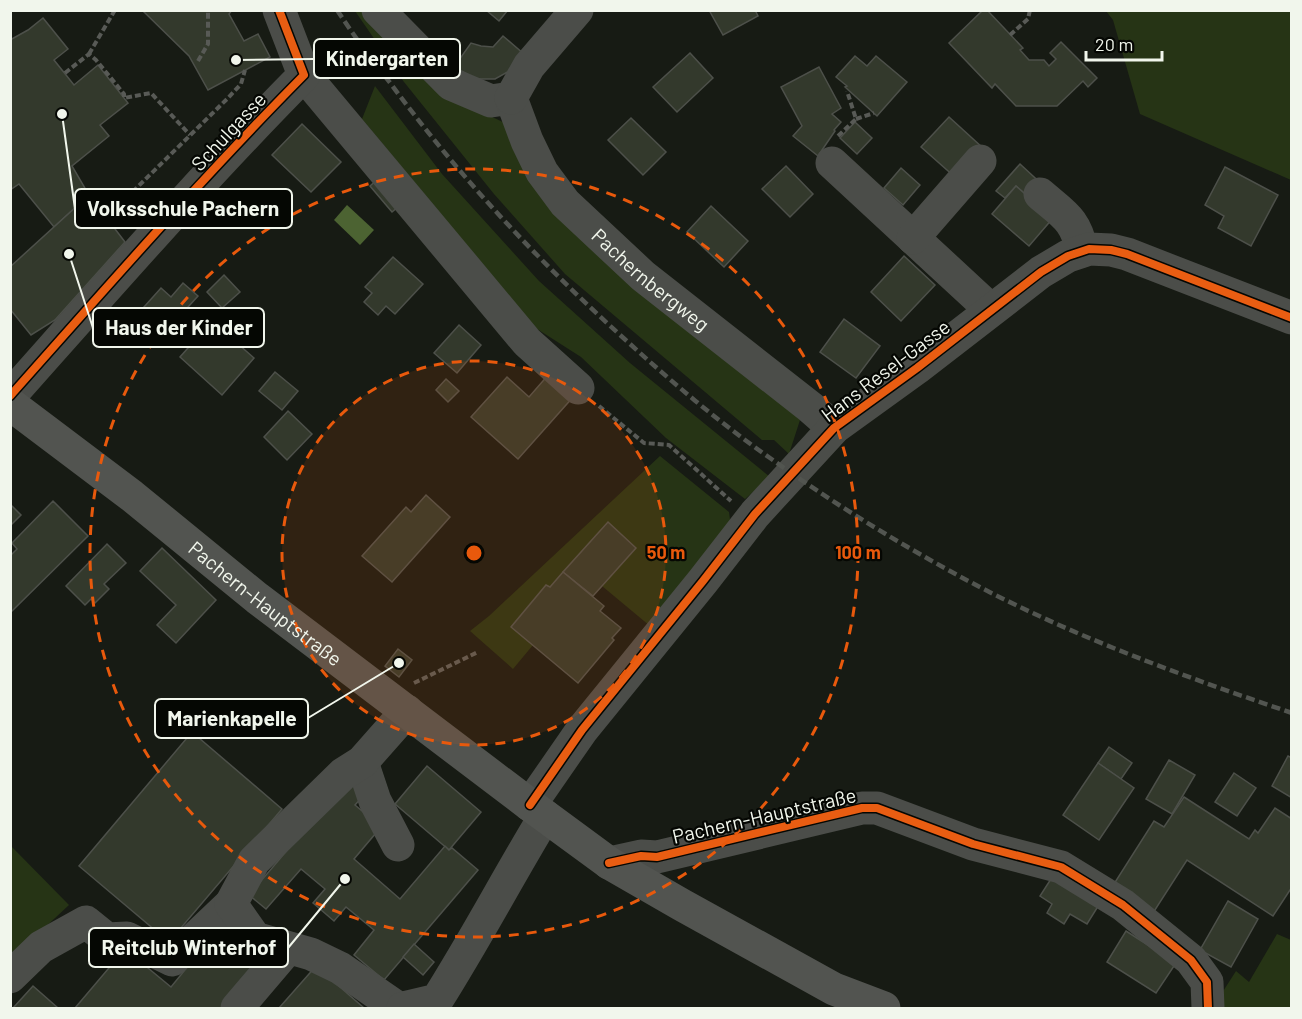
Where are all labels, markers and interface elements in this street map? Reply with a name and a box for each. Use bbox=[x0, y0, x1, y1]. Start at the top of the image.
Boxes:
scale bar bbox=[1086, 24, 1162, 62]
text: 20 m bbox=[1095, 33, 1133, 55]
callout: Kindergarten bbox=[314, 39, 460, 78]
text: Kindergarten bbox=[326, 45, 448, 70]
street label: Schulgasse bbox=[186, 87, 270, 175]
callout: Volksschule Pachern bbox=[75, 189, 292, 228]
text: Volksschule Pachern bbox=[87, 195, 279, 220]
street label: Pachernbergweg bbox=[587, 223, 715, 336]
callout: Haus der Kinder bbox=[93, 308, 264, 347]
text: Haus der Kinder bbox=[105, 314, 253, 339]
street label: Hans Resel-Gasse bbox=[816, 314, 954, 426]
street label: Pachern-Hauptstraße bbox=[184, 535, 347, 670]
text: 50 m bbox=[647, 541, 685, 563]
text: 100 m bbox=[835, 541, 881, 563]
centre of rings bbox=[464, 543, 484, 563]
callout: Marienkapelle bbox=[155, 699, 308, 738]
text: Marienkapelle bbox=[167, 705, 297, 730]
street label: Pachern-Hauptstraße bbox=[670, 782, 858, 848]
callout: Reitclub Winterhof bbox=[89, 928, 288, 967]
text: Reitclub Winterhof bbox=[102, 934, 276, 959]

